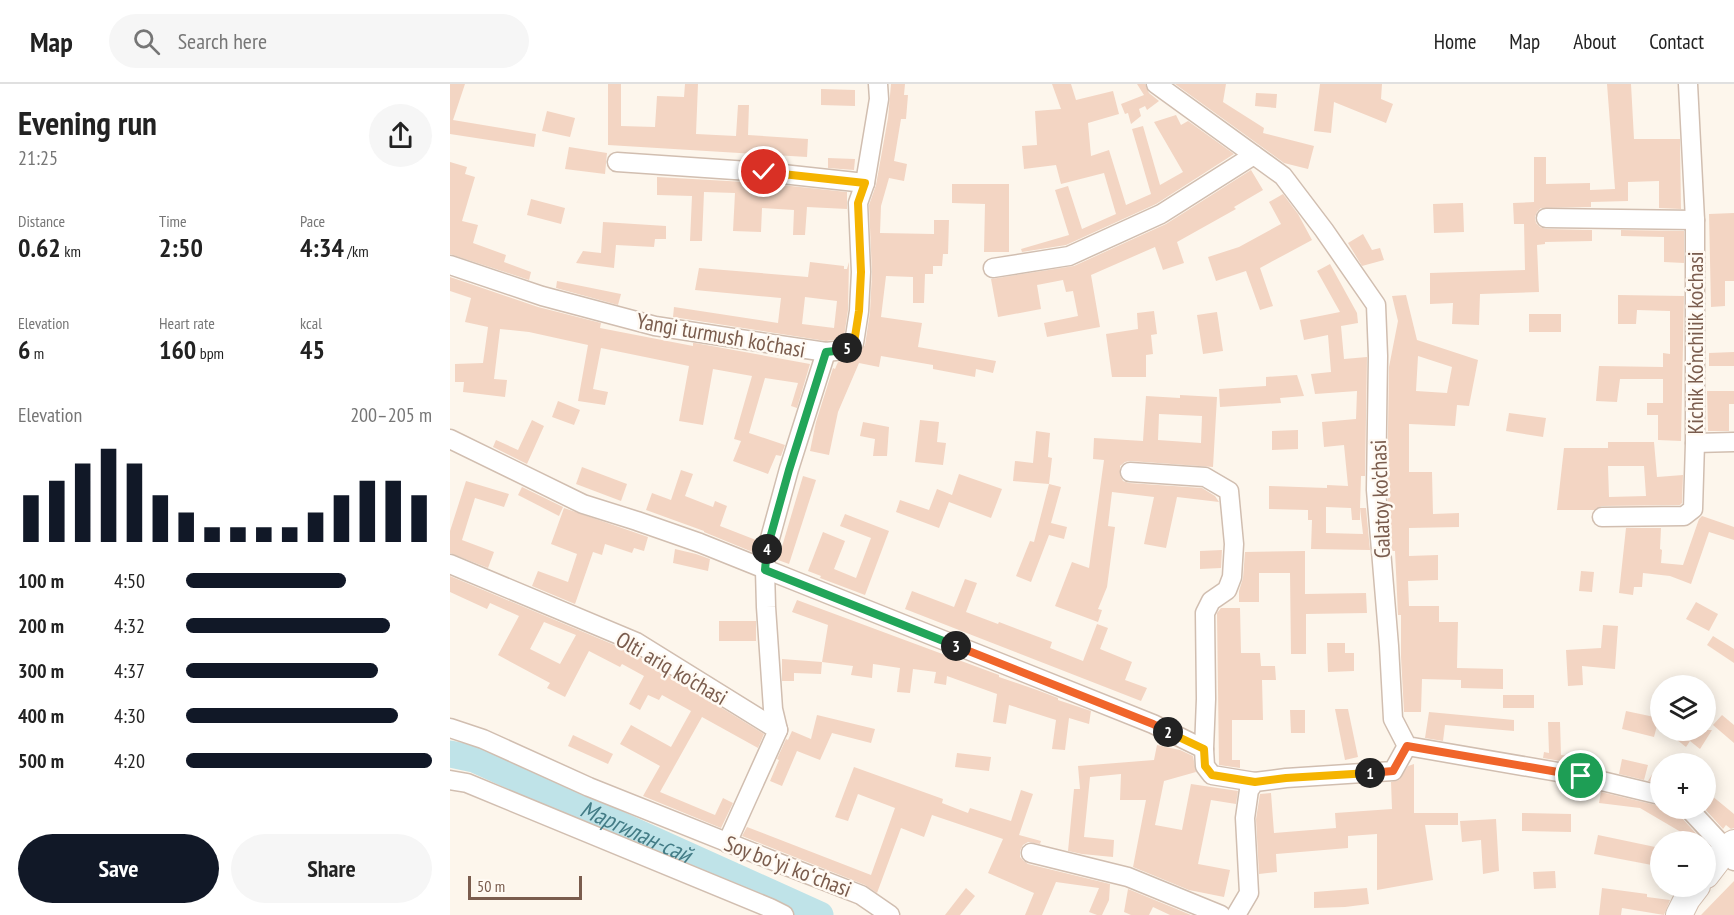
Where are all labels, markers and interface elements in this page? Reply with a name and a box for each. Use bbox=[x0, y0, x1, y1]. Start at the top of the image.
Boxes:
search box bbox=[109, 14, 529, 68]
text: Map bbox=[30, 23, 73, 60]
icon: search bbox=[130, 25, 163, 58]
text: Search here bbox=[178, 27, 267, 55]
text: Home bbox=[1434, 28, 1476, 55]
text: Map bbox=[1509, 28, 1540, 55]
text: About bbox=[1573, 28, 1616, 55]
text: Contact bbox=[1649, 28, 1704, 55]
text: Evening run bbox=[18, 101, 157, 144]
button: share bbox=[369, 104, 432, 167]
text: 21:25 bbox=[18, 145, 58, 171]
pin bbox=[738, 146, 789, 197]
icon: check bbox=[747, 155, 780, 188]
text: Distance bbox=[18, 211, 65, 231]
text: Time bbox=[159, 211, 187, 231]
text: Pace bbox=[300, 211, 325, 231]
text: 0.62 bbox=[18, 231, 61, 264]
text: 2:50 bbox=[159, 231, 203, 264]
text: 4:34 bbox=[300, 231, 344, 264]
text: km bbox=[61, 241, 81, 261]
text: /km bbox=[344, 241, 369, 261]
street label: Kichik Ko‘nchilik ko‘chasi bbox=[1681, 251, 1709, 435]
street label: Yangi turmush ko'chasi bbox=[634, 306, 808, 364]
text: Elevation bbox=[18, 313, 69, 333]
text: Heart rate bbox=[159, 313, 215, 333]
text: kcal bbox=[300, 313, 322, 333]
text: 6 bbox=[18, 333, 30, 366]
text: 160 bbox=[159, 333, 196, 366]
text: 45 bbox=[300, 333, 325, 366]
pin: 5 bbox=[832, 333, 862, 363]
text: 5 bbox=[843, 338, 851, 358]
text: m bbox=[30, 343, 44, 363]
text: bpm bbox=[196, 343, 224, 363]
text: Elevation bbox=[18, 402, 82, 428]
text: 200–205 m bbox=[350, 402, 432, 428]
street label: Galatoy ko'chasi bbox=[1364, 439, 1396, 559]
pin: 4 bbox=[752, 534, 782, 564]
text: 4 bbox=[763, 539, 771, 559]
text: 100 m bbox=[18, 568, 64, 594]
text: 4:50 bbox=[114, 568, 145, 594]
text: 200 m bbox=[18, 613, 64, 639]
text: 4:32 bbox=[114, 613, 145, 639]
street label: Olti ariq ko'chasi bbox=[611, 625, 733, 711]
pin: 3 bbox=[941, 631, 971, 661]
text: 3 bbox=[952, 636, 960, 656]
text: 300 m bbox=[18, 658, 64, 684]
text: 4:37 bbox=[114, 658, 145, 684]
map controls bbox=[1650, 675, 1716, 897]
button: layers bbox=[1650, 675, 1716, 741]
text: 400 m bbox=[18, 703, 64, 729]
text: 4:30 bbox=[114, 703, 145, 729]
pin: 2 bbox=[1153, 717, 1183, 747]
text: 2 bbox=[1164, 722, 1172, 742]
text: 500 m bbox=[18, 748, 64, 774]
text: 4:20 bbox=[114, 748, 145, 774]
pin bbox=[1555, 750, 1606, 801]
button: + bbox=[1650, 753, 1716, 819]
pin: 1 bbox=[1355, 758, 1385, 788]
icon: arrive bbox=[1564, 759, 1597, 792]
text: 1 bbox=[1366, 763, 1374, 783]
water label: Маргилан-сай bbox=[576, 793, 699, 871]
street label: Soy boʻyi koʻchasi bbox=[720, 829, 856, 903]
button: − bbox=[1650, 831, 1716, 897]
button: Save bbox=[18, 834, 219, 903]
button: Share bbox=[231, 834, 432, 903]
scale bar bbox=[468, 873, 582, 900]
text: 50 m bbox=[477, 876, 505, 896]

